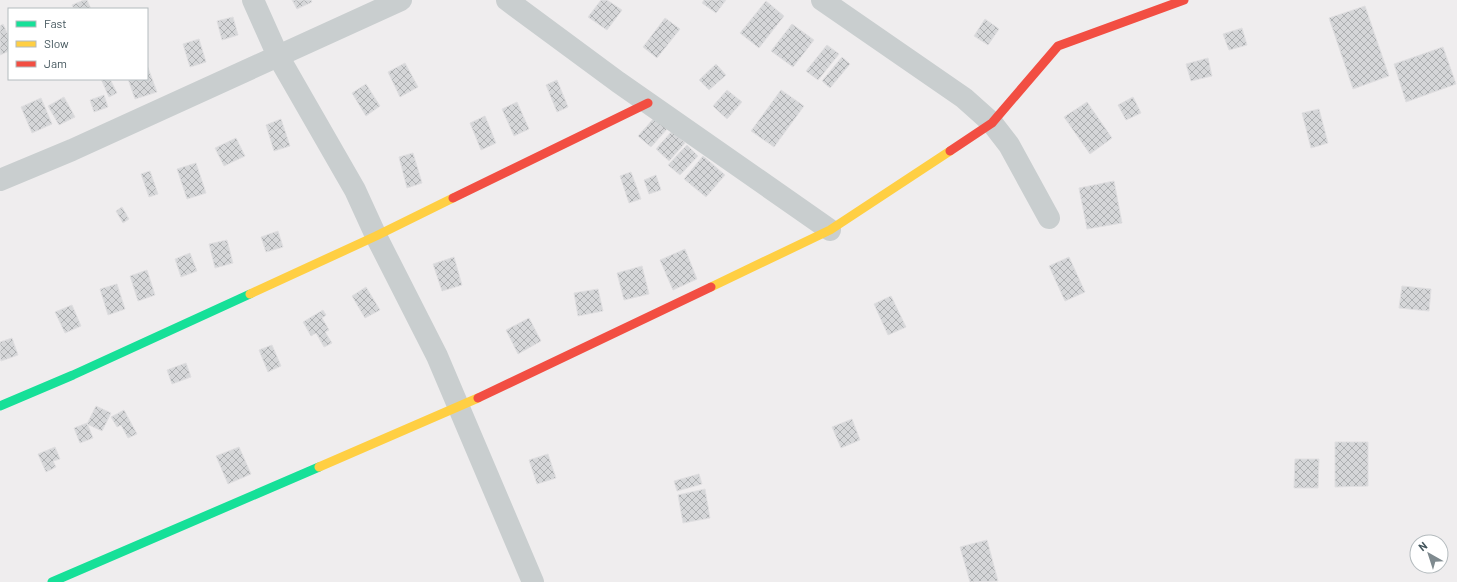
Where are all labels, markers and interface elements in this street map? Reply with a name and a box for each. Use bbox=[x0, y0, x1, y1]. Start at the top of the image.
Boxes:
legend bbox=[8, 8, 148, 80]
text: Fast bbox=[44, 16, 67, 30]
text: Slow bbox=[44, 36, 69, 50]
text: Jam bbox=[44, 56, 67, 70]
north arrow bbox=[1409, 534, 1449, 574]
text: N bbox=[1415, 538, 1429, 553]

